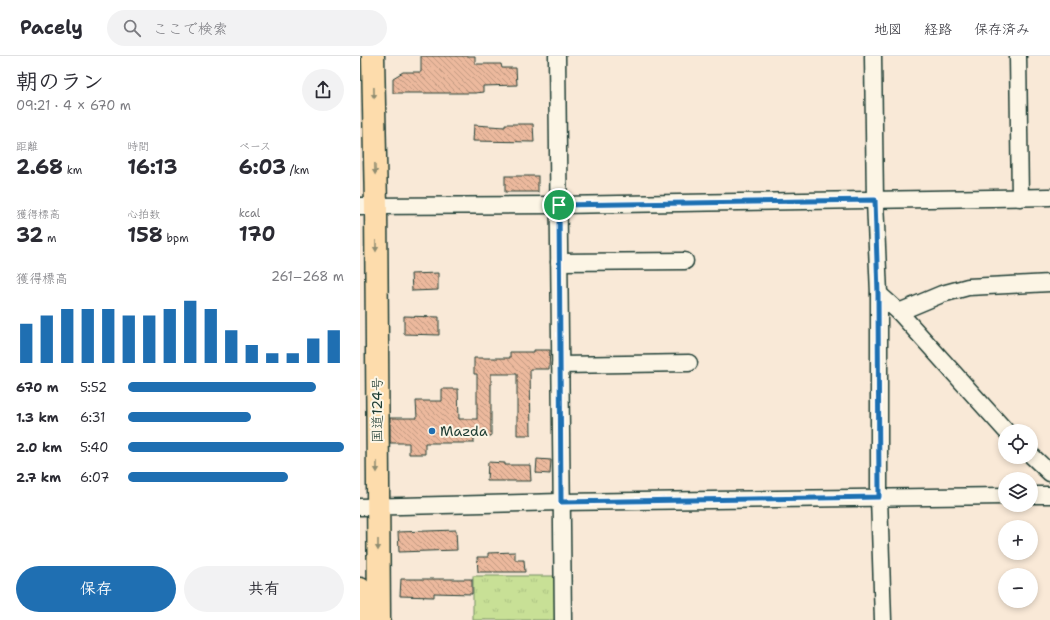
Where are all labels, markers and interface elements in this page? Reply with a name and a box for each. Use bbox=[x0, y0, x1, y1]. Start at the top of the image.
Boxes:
search box bbox=[107, 10, 387, 46]
text: Pacely bbox=[20, 15, 83, 40]
icon: search bbox=[121, 17, 143, 39]
text: ここで検索 bbox=[153, 19, 228, 39]
text: 地図 bbox=[874, 20, 902, 38]
text: 経路 bbox=[924, 20, 952, 38]
text: 保存済み bbox=[974, 20, 1030, 38]
text: 朝のラン bbox=[16, 67, 104, 96]
button: share bbox=[302, 69, 344, 111]
one-way arrow bbox=[371, 87, 377, 100]
text: 09:21 · 4 × 670 m bbox=[16, 97, 131, 114]
text: 距離 bbox=[16, 139, 38, 154]
text: 時間 bbox=[127, 139, 149, 154]
text: ペース bbox=[239, 139, 271, 154]
text: 2.68 bbox=[16, 154, 63, 180]
text: 16:13 bbox=[127, 154, 178, 180]
text: 6:03 bbox=[239, 154, 286, 180]
text: km bbox=[63, 163, 82, 178]
text: /km bbox=[286, 163, 309, 178]
one-way arrow bbox=[372, 163, 378, 176]
pin bbox=[542, 188, 576, 222]
icon: arrive bbox=[548, 194, 570, 216]
text: kcal bbox=[239, 206, 260, 221]
text: 獲得標高 bbox=[16, 207, 60, 222]
text: 心拍数 bbox=[127, 207, 160, 222]
text: 170 bbox=[239, 221, 275, 247]
text: 32 bbox=[16, 222, 43, 248]
text: 158 bbox=[127, 222, 163, 248]
text: m bbox=[43, 231, 57, 246]
text: bpm bbox=[163, 231, 189, 246]
one-way arrow bbox=[373, 240, 379, 253]
text: 261–268 m bbox=[271, 268, 344, 285]
text: 獲得標高 bbox=[16, 270, 68, 287]
street label: 国道124号 bbox=[368, 377, 386, 443]
text: 670 m bbox=[16, 379, 59, 396]
text: 5:52 bbox=[80, 379, 107, 396]
text: 1.3 km bbox=[16, 409, 59, 426]
text: 6:31 bbox=[80, 409, 105, 426]
place label: Mazda bbox=[440, 422, 488, 440]
map controls bbox=[998, 424, 1038, 608]
button: locate bbox=[998, 424, 1038, 464]
marker: Mazda bbox=[427, 426, 437, 436]
text: 2.0 km bbox=[16, 439, 62, 456]
text: 5:40 bbox=[80, 439, 108, 456]
one-way arrow bbox=[374, 461, 380, 474]
text: 2.7 km bbox=[16, 469, 61, 486]
text: 6:07 bbox=[80, 469, 109, 486]
button: layers bbox=[998, 472, 1038, 512]
button: + bbox=[998, 520, 1038, 560]
one-way arrow bbox=[375, 539, 381, 552]
button: 保存 bbox=[16, 566, 176, 612]
button: 共有 bbox=[184, 566, 344, 612]
button: − bbox=[998, 568, 1038, 608]

